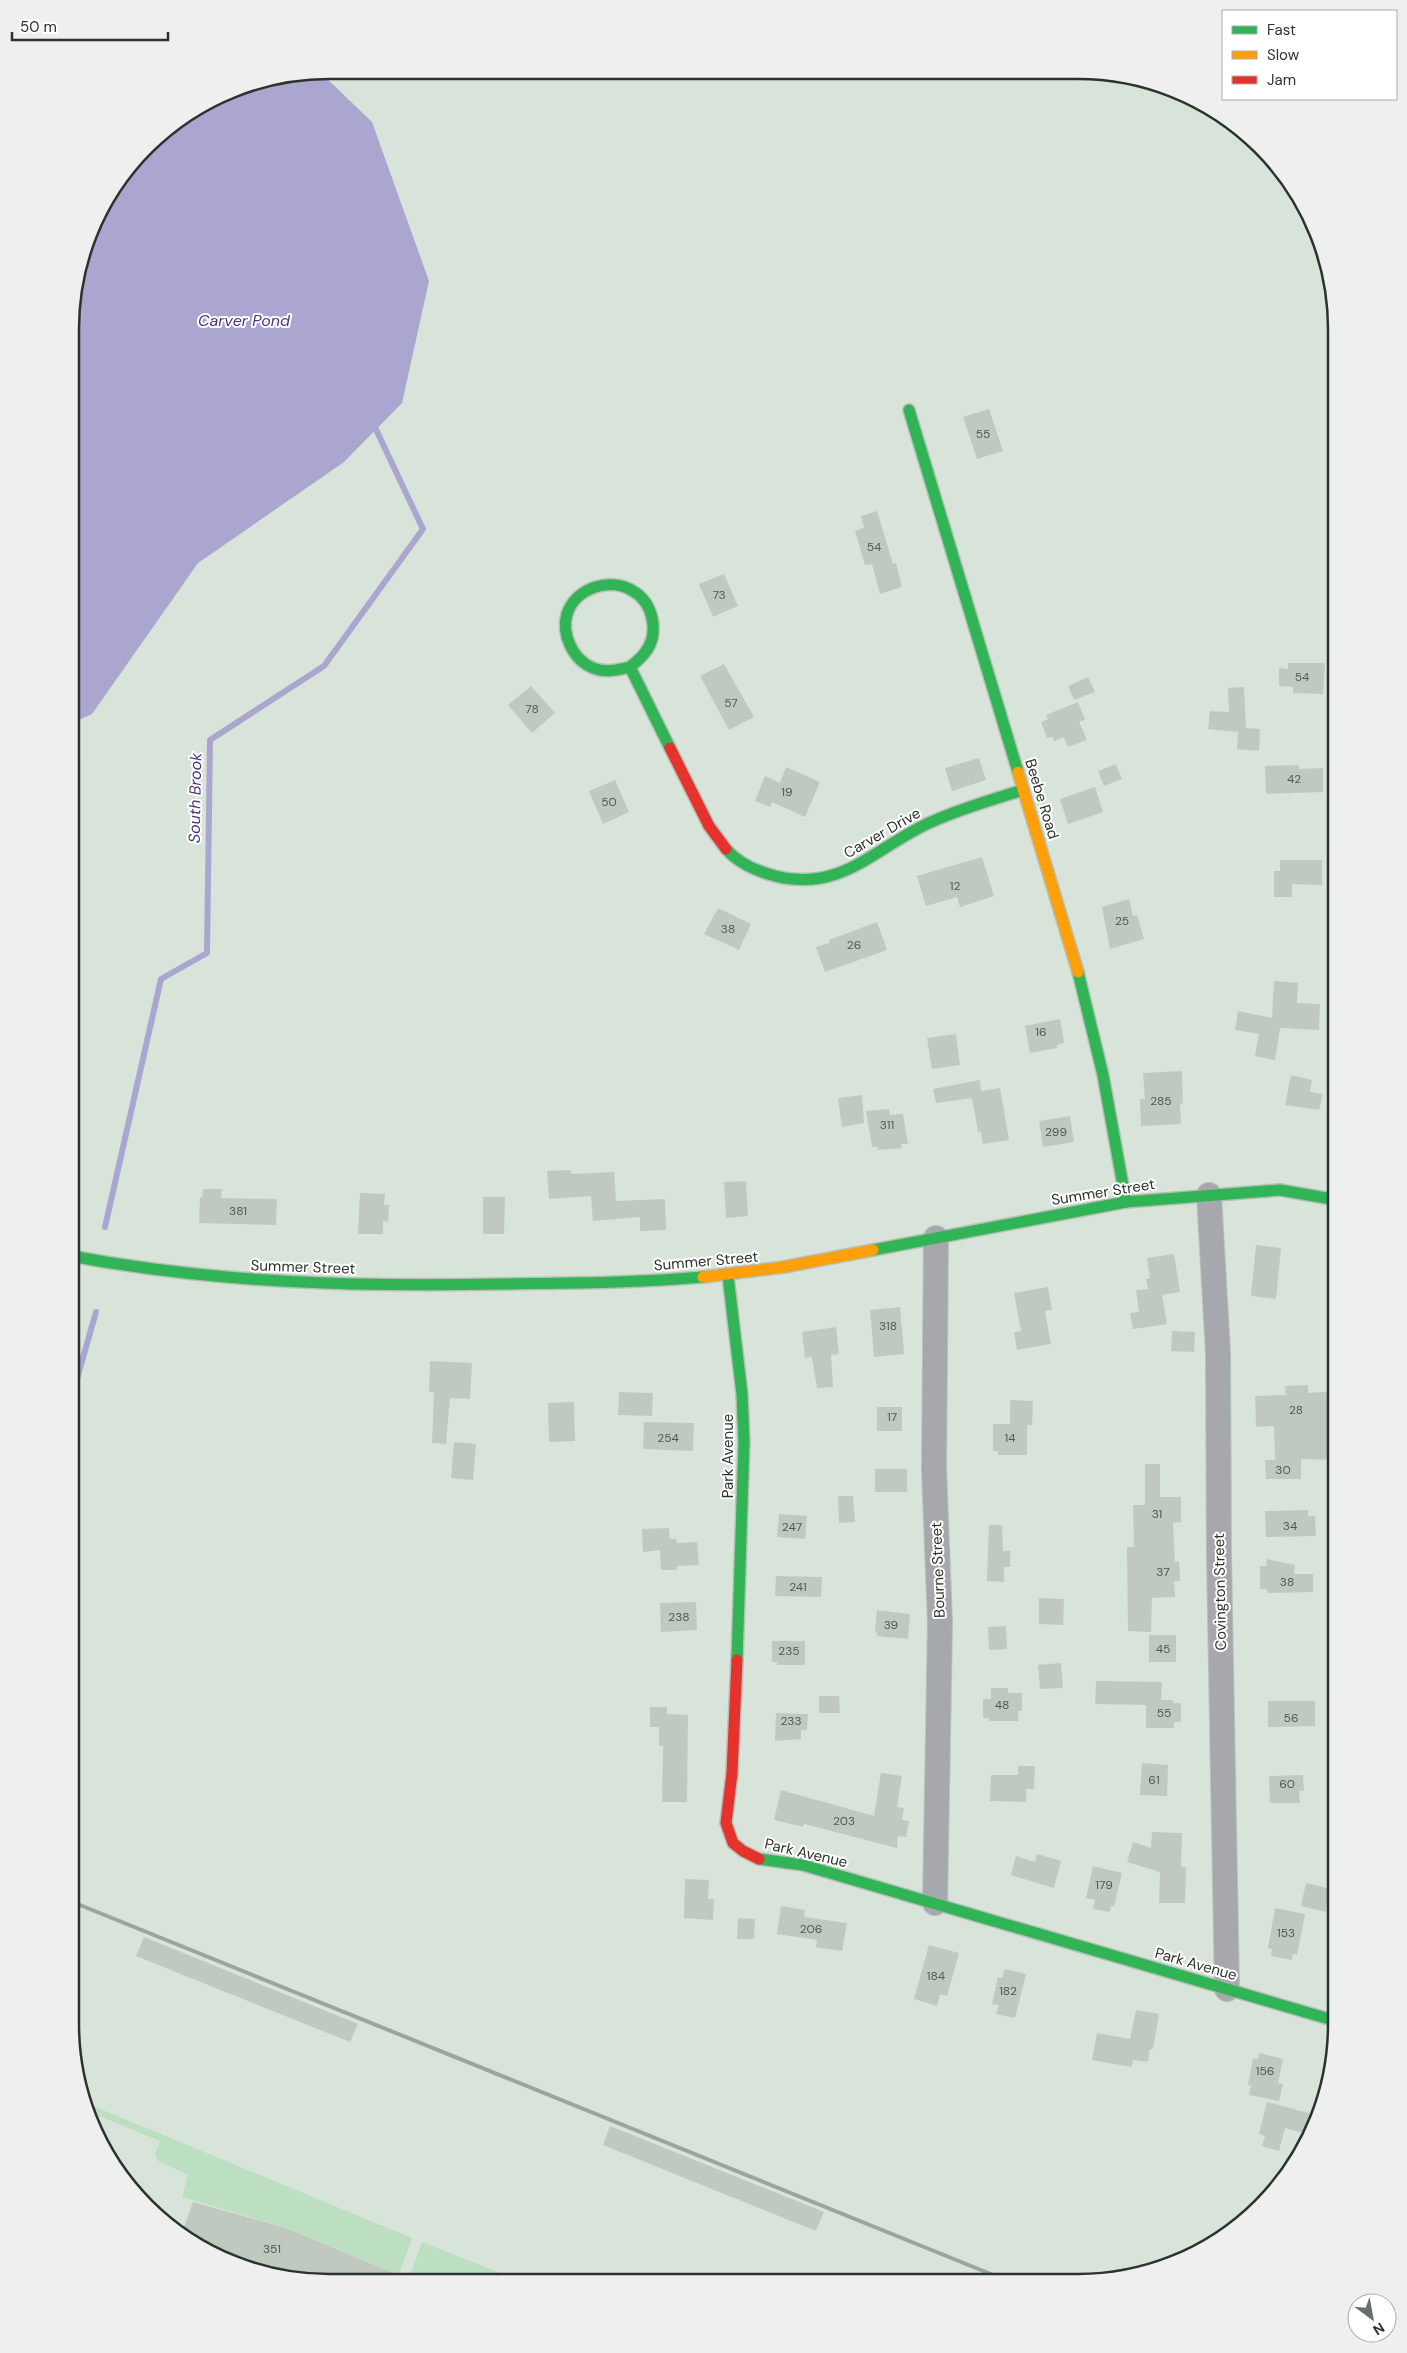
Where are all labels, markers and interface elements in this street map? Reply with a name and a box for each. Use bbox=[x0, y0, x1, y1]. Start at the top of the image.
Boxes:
scale bar bbox=[12, 10, 169, 42]
legend bbox=[1222, 10, 1397, 100]
text: 50 m bbox=[20, 17, 57, 37]
text: Fast bbox=[1267, 20, 1296, 40]
text: Slow bbox=[1267, 45, 1300, 65]
text: Jam bbox=[1267, 70, 1296, 90]
water label: Carver Pond bbox=[198, 310, 291, 331]
house number: 55 bbox=[976, 426, 990, 442]
house number: 54 bbox=[867, 539, 881, 555]
house number: 73 bbox=[712, 587, 726, 603]
house number: 54 bbox=[1295, 669, 1309, 685]
house number: 57 bbox=[724, 695, 738, 711]
house number: 78 bbox=[525, 701, 539, 717]
water label: South Brook bbox=[184, 752, 206, 843]
street label: Beebe Road bbox=[1020, 756, 1064, 842]
house number: 42 bbox=[1287, 771, 1301, 787]
house number: 19 bbox=[781, 784, 793, 800]
house number: 50 bbox=[601, 794, 617, 810]
street label: Carver Drive bbox=[840, 803, 924, 863]
house number: 12 bbox=[950, 878, 960, 894]
house number: 25 bbox=[1115, 913, 1129, 929]
house number: 38 bbox=[721, 921, 735, 937]
house number: 26 bbox=[847, 937, 861, 953]
house number: 16 bbox=[1035, 1024, 1047, 1040]
house number: 285 bbox=[1150, 1093, 1172, 1109]
house number: 311 bbox=[880, 1117, 894, 1133]
house number: 299 bbox=[1045, 1124, 1067, 1140]
street label: Summer Street bbox=[1050, 1174, 1156, 1210]
house number: 381 bbox=[229, 1203, 247, 1219]
street label: Summer Street bbox=[653, 1246, 759, 1276]
street label: Summer Street bbox=[250, 1255, 356, 1279]
house number: 318 bbox=[879, 1318, 897, 1334]
house number: 28 bbox=[1289, 1402, 1303, 1418]
house number: 17 bbox=[887, 1409, 897, 1425]
street label: Park Avenue bbox=[718, 1414, 738, 1498]
house number: 254 bbox=[657, 1430, 679, 1446]
house number: 14 bbox=[1004, 1430, 1016, 1446]
house number: 30 bbox=[1275, 1462, 1291, 1478]
house number: 31 bbox=[1152, 1506, 1162, 1522]
house number: 34 bbox=[1283, 1518, 1297, 1534]
house number: 247 bbox=[782, 1519, 802, 1535]
street label: Bourne Street bbox=[926, 1522, 950, 1618]
street label: Covington Street bbox=[1209, 1533, 1231, 1651]
house number: 37 bbox=[1156, 1564, 1170, 1580]
house number: 38 bbox=[1280, 1574, 1294, 1590]
house number: 241 bbox=[789, 1579, 807, 1595]
house number: 238 bbox=[668, 1609, 690, 1625]
house number: 39 bbox=[884, 1617, 898, 1633]
house number: 45 bbox=[1156, 1641, 1170, 1657]
house number: 235 bbox=[778, 1643, 800, 1659]
house number: 48 bbox=[995, 1697, 1009, 1713]
house number: 55 bbox=[1157, 1705, 1171, 1721]
house number: 56 bbox=[1284, 1710, 1298, 1726]
house number: 233 bbox=[780, 1713, 802, 1729]
house number: 61 bbox=[1148, 1772, 1160, 1788]
house number: 60 bbox=[1279, 1776, 1295, 1792]
house number: 203 bbox=[833, 1813, 855, 1829]
street label: Park Avenue bbox=[763, 1834, 849, 1872]
house number: 179 bbox=[1095, 1877, 1113, 1893]
house number: 206 bbox=[800, 1921, 822, 1937]
house number: 153 bbox=[1277, 1925, 1295, 1941]
street label: Park Avenue bbox=[1153, 1943, 1239, 1985]
house number: 184 bbox=[927, 1968, 945, 1984]
house number: 182 bbox=[999, 1983, 1017, 1999]
house number: 156 bbox=[1256, 2063, 1274, 2079]
house number: 351 bbox=[263, 2241, 281, 2257]
north arrow bbox=[1347, 2293, 1397, 2343]
text: N bbox=[1370, 2319, 1388, 2339]

